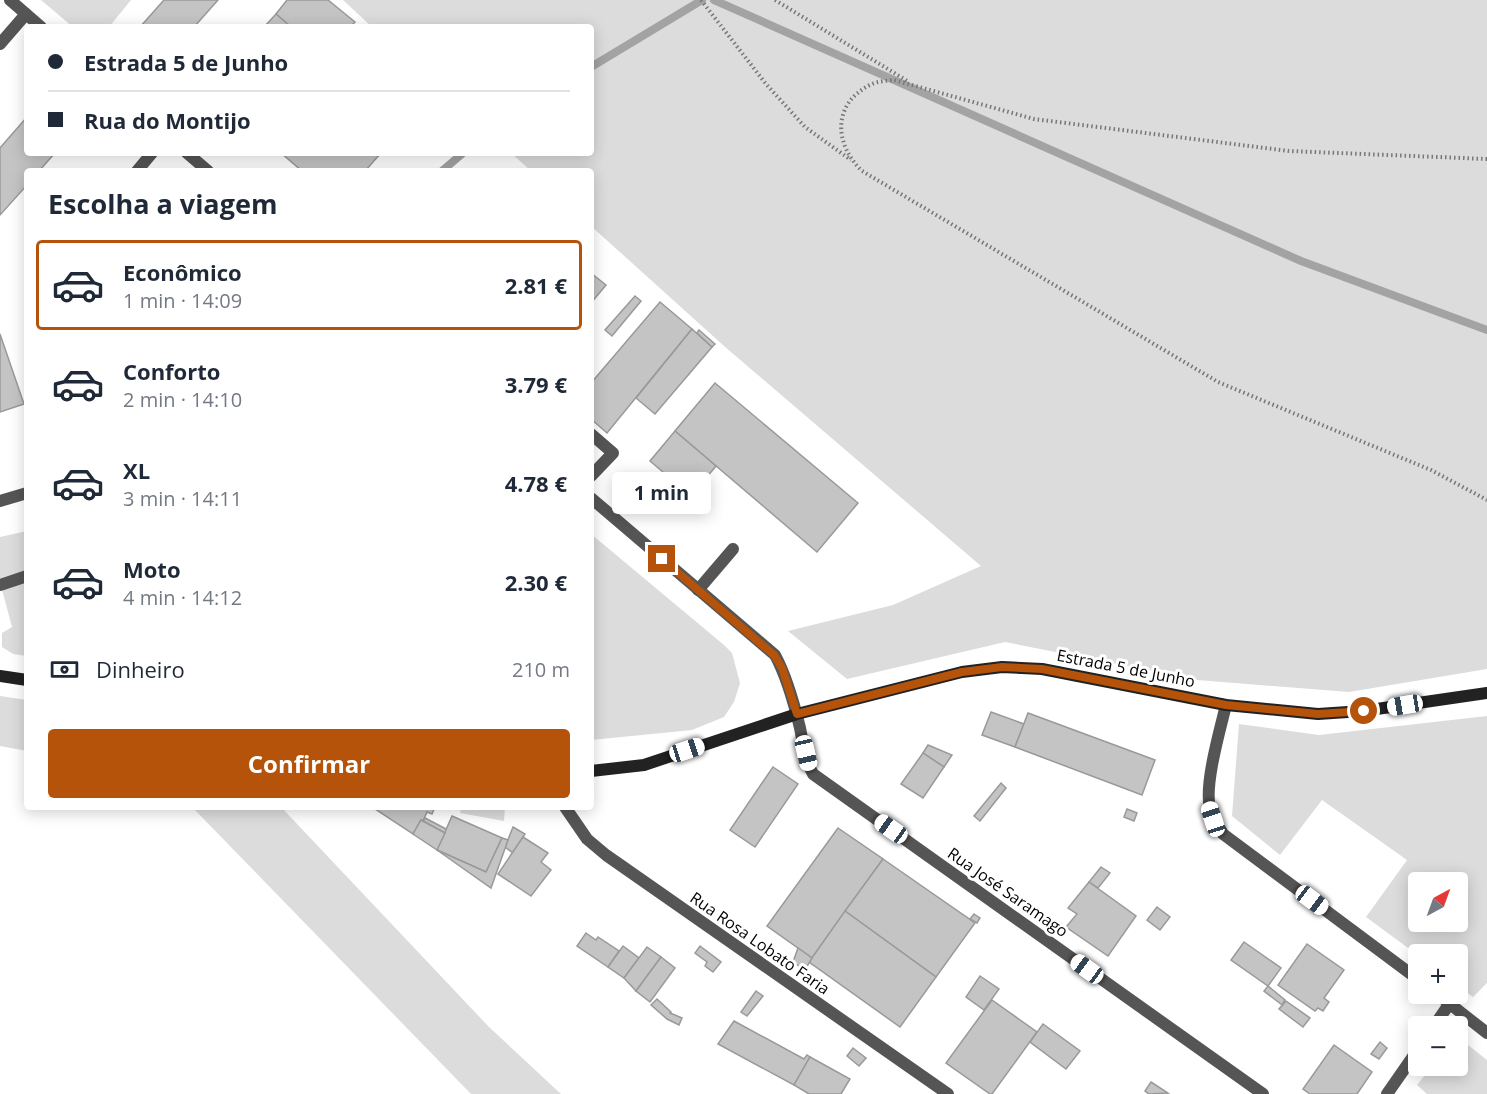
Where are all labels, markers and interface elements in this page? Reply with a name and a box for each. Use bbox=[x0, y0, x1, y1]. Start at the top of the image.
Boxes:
text: Estrada 5 de Junho bbox=[84, 47, 288, 77]
text: Rua do Montijo bbox=[84, 105, 251, 135]
text: Escolha a viagem bbox=[48, 185, 277, 222]
text: Econômico bbox=[123, 257, 242, 287]
icon: car bbox=[51, 258, 105, 312]
text: 2.81 € bbox=[505, 270, 567, 300]
text: 1 min · 14:09 bbox=[123, 287, 242, 314]
text: Conforto bbox=[123, 356, 220, 386]
icon: car bbox=[51, 357, 105, 411]
text: 3.79 € bbox=[505, 369, 567, 399]
text: 2 min · 14:10 bbox=[123, 386, 242, 413]
text: XL bbox=[123, 455, 150, 485]
icon: car bbox=[51, 456, 105, 510]
text: 4.78 € bbox=[505, 468, 567, 498]
callout: 1 min bbox=[612, 472, 712, 514]
text: 1 min bbox=[634, 479, 689, 506]
text: 3 min · 14:11 bbox=[123, 485, 242, 512]
route end bbox=[648, 545, 675, 572]
text: Moto bbox=[123, 554, 181, 584]
icon: car bbox=[51, 555, 105, 609]
text: 2.30 € bbox=[505, 567, 567, 597]
text: 4 min · 14:12 bbox=[123, 584, 242, 611]
street label: Estrada 5 de Junho bbox=[1055, 644, 1197, 692]
icon: cash bbox=[48, 653, 81, 686]
text: Dinheiro bbox=[96, 654, 185, 684]
text: 210 m bbox=[512, 656, 570, 683]
car bbox=[1386, 693, 1424, 717]
route start bbox=[1350, 697, 1377, 724]
button: Confirmar bbox=[48, 729, 570, 798]
car bbox=[793, 733, 819, 773]
car bbox=[667, 736, 707, 764]
car bbox=[1199, 799, 1227, 839]
car bbox=[871, 811, 911, 847]
street label: Rua José Saramago bbox=[943, 842, 1073, 942]
north arrow bbox=[1408, 872, 1468, 932]
map controls bbox=[1408, 872, 1468, 1076]
car bbox=[1292, 882, 1332, 918]
street label: Rua Rosa Lobato Faria bbox=[686, 886, 834, 1000]
button: + bbox=[1408, 944, 1468, 1004]
car bbox=[1067, 951, 1107, 987]
button: − bbox=[1408, 1016, 1468, 1076]

